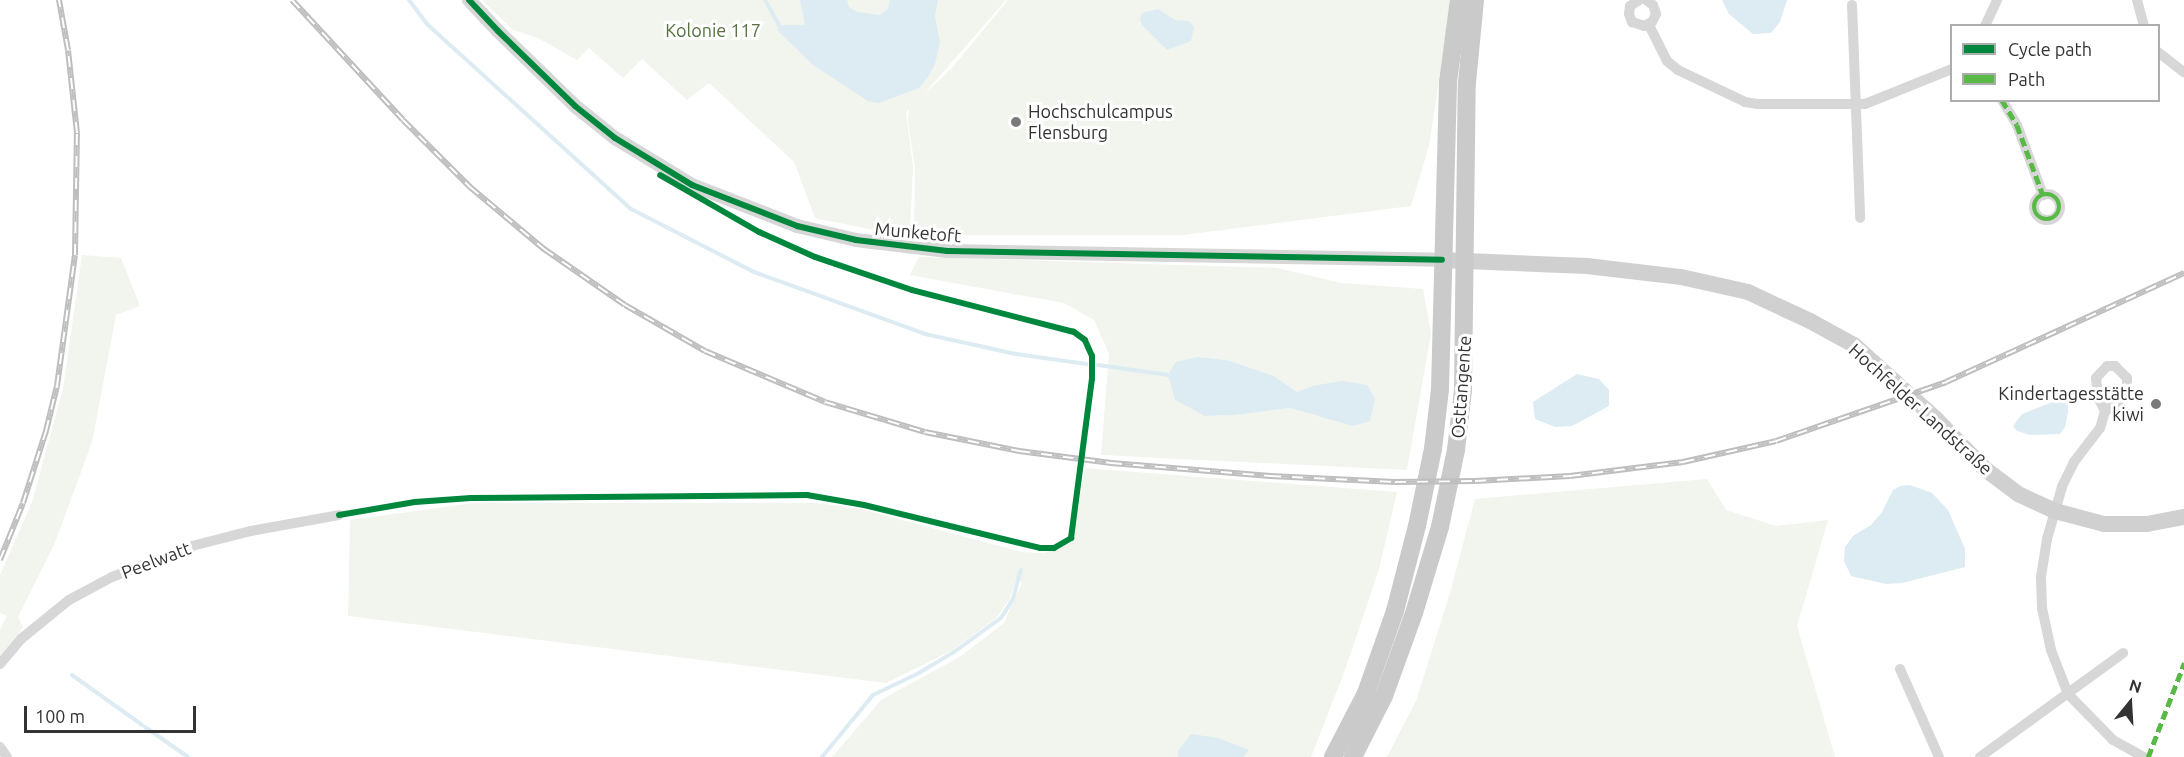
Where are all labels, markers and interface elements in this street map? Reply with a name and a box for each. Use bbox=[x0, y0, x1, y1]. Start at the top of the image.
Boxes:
park label: Kolonie 117 bbox=[665, 19, 761, 41]
legend bbox=[1950, 24, 2160, 102]
text: Cycle path bbox=[2008, 39, 2092, 59]
text: Path bbox=[2008, 69, 2045, 89]
place label: Hochschulcampus Flensburg bbox=[1028, 101, 1173, 144]
marker: Hochschulcampus Flensburg bbox=[1009, 115, 1023, 129]
street label: Munketoft bbox=[874, 217, 962, 247]
street label: Osttangente bbox=[1447, 335, 1475, 439]
street label: Hochfelder Landstraße bbox=[1845, 339, 1997, 479]
place label: Kindertagesstätte kiwi bbox=[1998, 383, 2144, 426]
marker: Kindertagesstätte kiwi bbox=[2149, 397, 2163, 411]
street label: Peelwatt bbox=[118, 537, 194, 583]
north arrow bbox=[2100, 673, 2160, 733]
text: N bbox=[2127, 675, 2144, 696]
scale bar bbox=[27, 694, 200, 732]
text: 100 m bbox=[35, 706, 85, 726]

